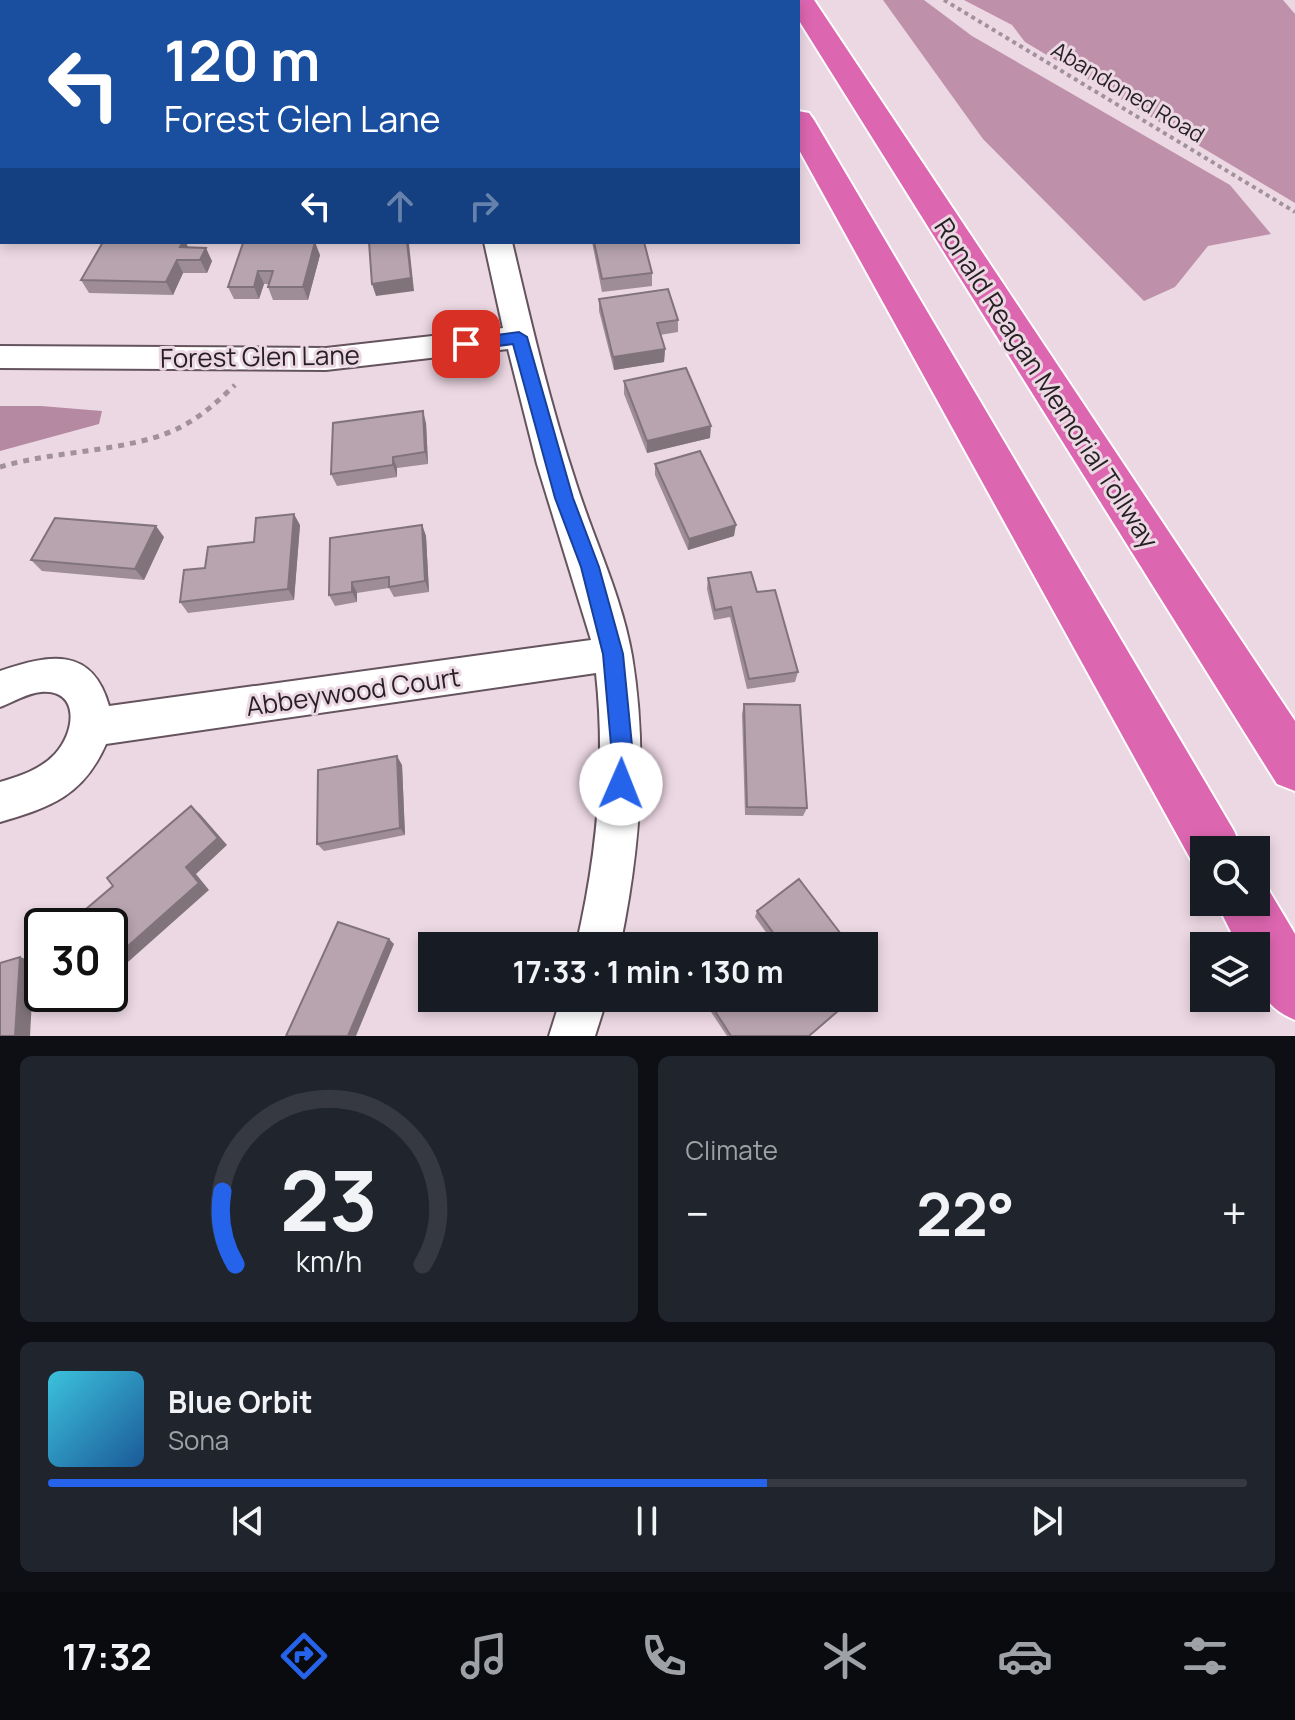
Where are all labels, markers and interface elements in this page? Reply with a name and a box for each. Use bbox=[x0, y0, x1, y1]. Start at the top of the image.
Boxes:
text: 120 m bbox=[164, 21, 320, 98]
icon: left bbox=[32, 32, 136, 136]
street label: Abandoned Road bbox=[1046, 34, 1210, 150]
text: Forest Glen Lane bbox=[164, 94, 441, 143]
icon: left bbox=[294, 184, 338, 228]
icon: ahead bbox=[378, 184, 422, 228]
icon: right bbox=[462, 184, 506, 228]
street label: Ronald Reagan Memorial Tollway bbox=[926, 211, 1168, 555]
pin bbox=[432, 310, 500, 378]
icon: arrive bbox=[444, 322, 488, 366]
street label: Forest Glen Lane bbox=[160, 336, 360, 376]
street label: Abbeywood Court bbox=[244, 658, 462, 724]
position arrow bbox=[579, 742, 663, 826]
map controls bbox=[1190, 836, 1270, 1012]
button: search bbox=[1190, 836, 1270, 916]
speed limit sign: 30 bbox=[24, 908, 128, 1012]
button: layers bbox=[1190, 932, 1270, 1012]
text: 17:33 · 1 min · 130 m bbox=[513, 951, 783, 992]
text: Climate bbox=[686, 1132, 778, 1168]
text: 23 bbox=[280, 1142, 378, 1256]
text: 22° bbox=[916, 1172, 1015, 1254]
text: − bbox=[686, 1183, 709, 1243]
text: + bbox=[1222, 1183, 1247, 1243]
text: km/h bbox=[296, 1242, 362, 1281]
text: Blue Orbit bbox=[168, 1381, 313, 1422]
text: Sona bbox=[168, 1422, 229, 1458]
icon: previous bbox=[226, 1499, 270, 1543]
icon: pause bbox=[625, 1499, 669, 1543]
icon: next bbox=[1025, 1499, 1069, 1543]
icon: directions bbox=[276, 1628, 332, 1684]
icon: music bbox=[456, 1628, 512, 1684]
icon: phone bbox=[636, 1628, 692, 1684]
icon: climate bbox=[817, 1628, 873, 1684]
icon: car bbox=[997, 1628, 1053, 1684]
icon: filters bbox=[1177, 1628, 1233, 1684]
text: 17:32 bbox=[62, 1632, 152, 1681]

